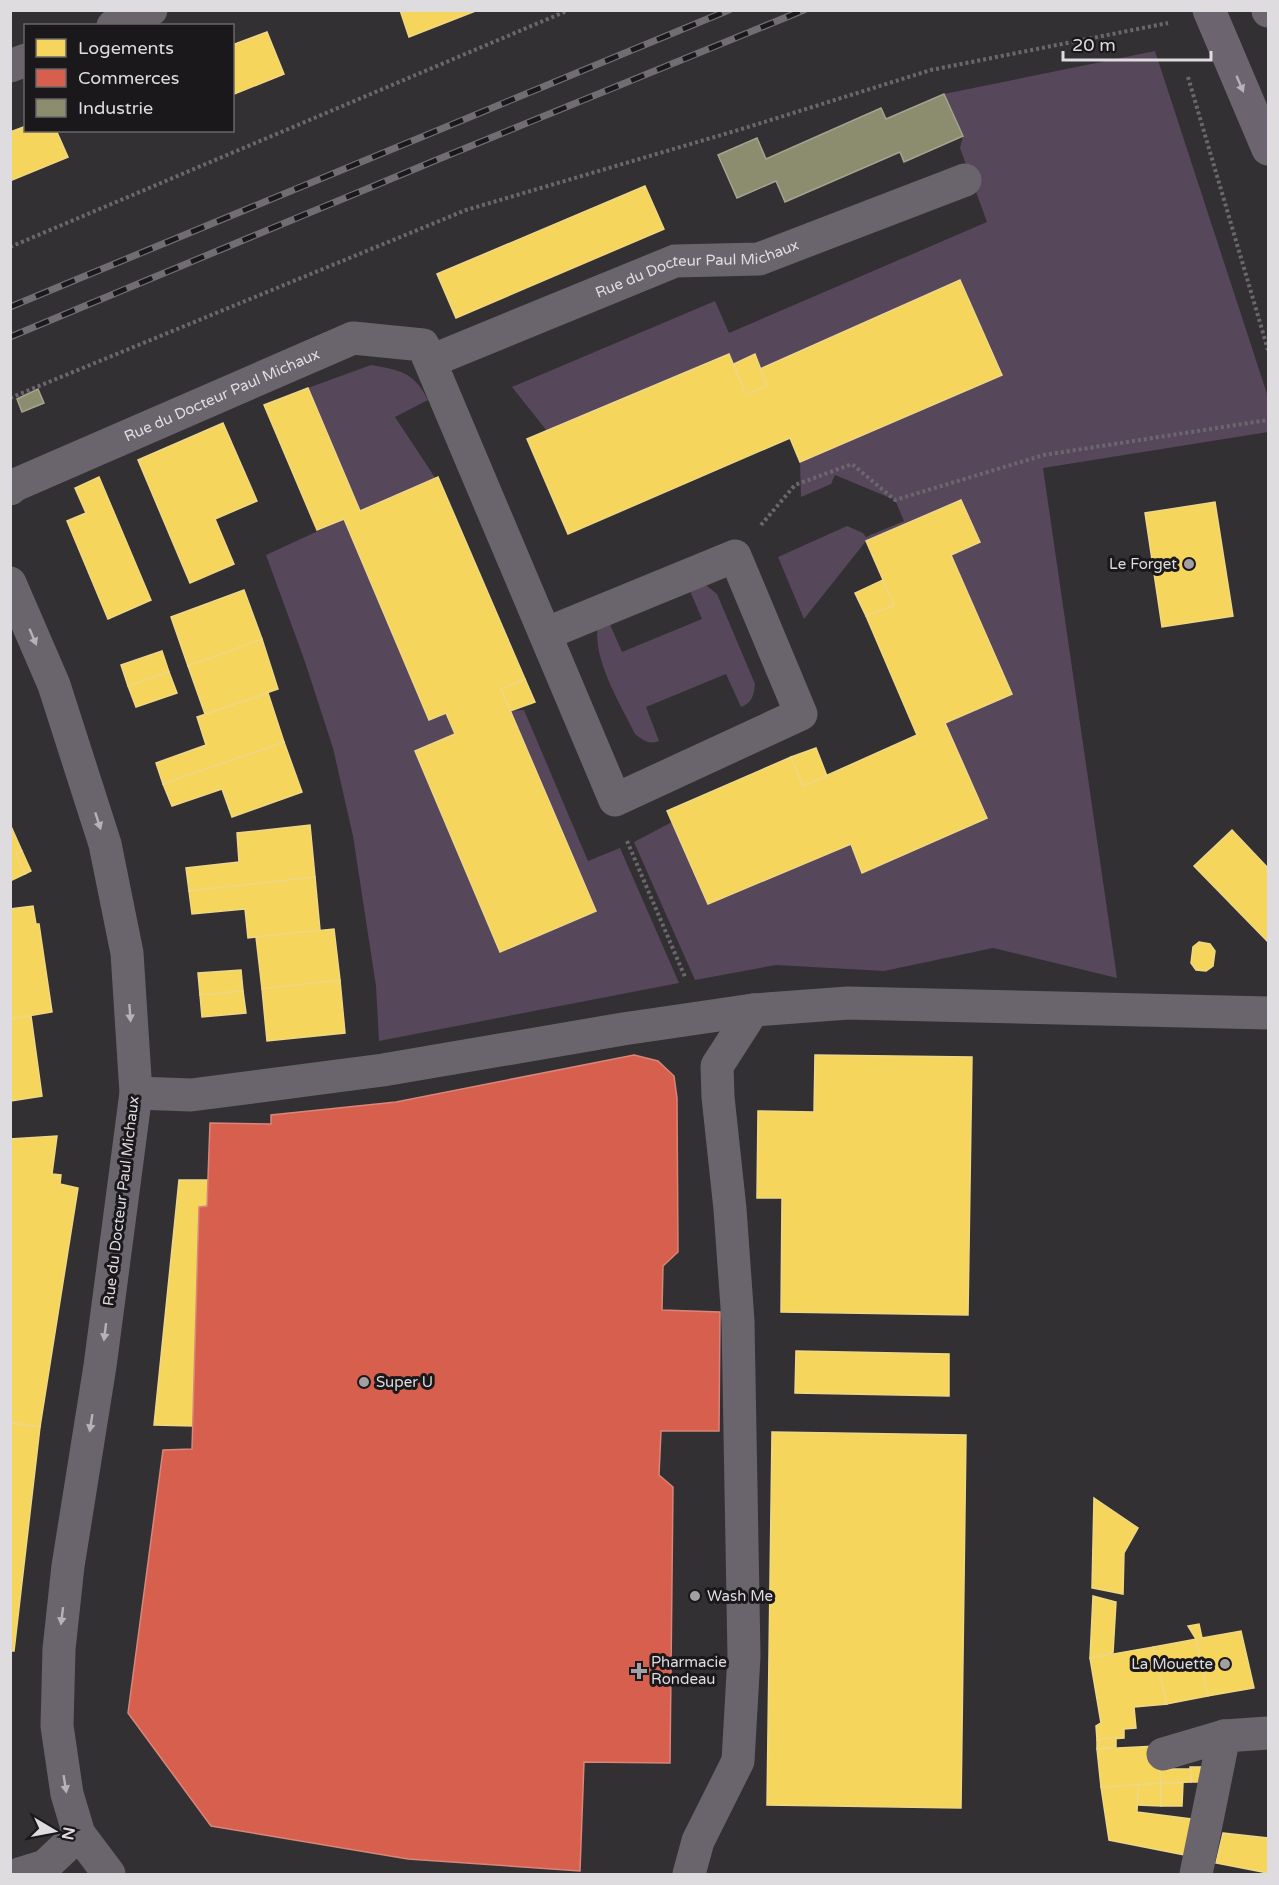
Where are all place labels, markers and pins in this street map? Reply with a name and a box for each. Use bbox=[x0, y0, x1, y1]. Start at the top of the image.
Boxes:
place label: Le Forget bbox=[1109, 555, 1177, 573]
marker: Le Forget bbox=[1182, 557, 1196, 571]
place label: Super U bbox=[376, 1373, 433, 1391]
marker: Super U bbox=[357, 1375, 371, 1389]
place label: Wash Me bbox=[707, 1587, 773, 1605]
marker: Wash Me bbox=[688, 1589, 702, 1603]
place label: Pharmacie Rondeau bbox=[651, 1653, 727, 1688]
place label: La Mouette bbox=[1131, 1655, 1213, 1673]
marker: La Mouette bbox=[1218, 1657, 1232, 1671]
marker: Pharmacie Rondeau bbox=[632, 1664, 646, 1678]

